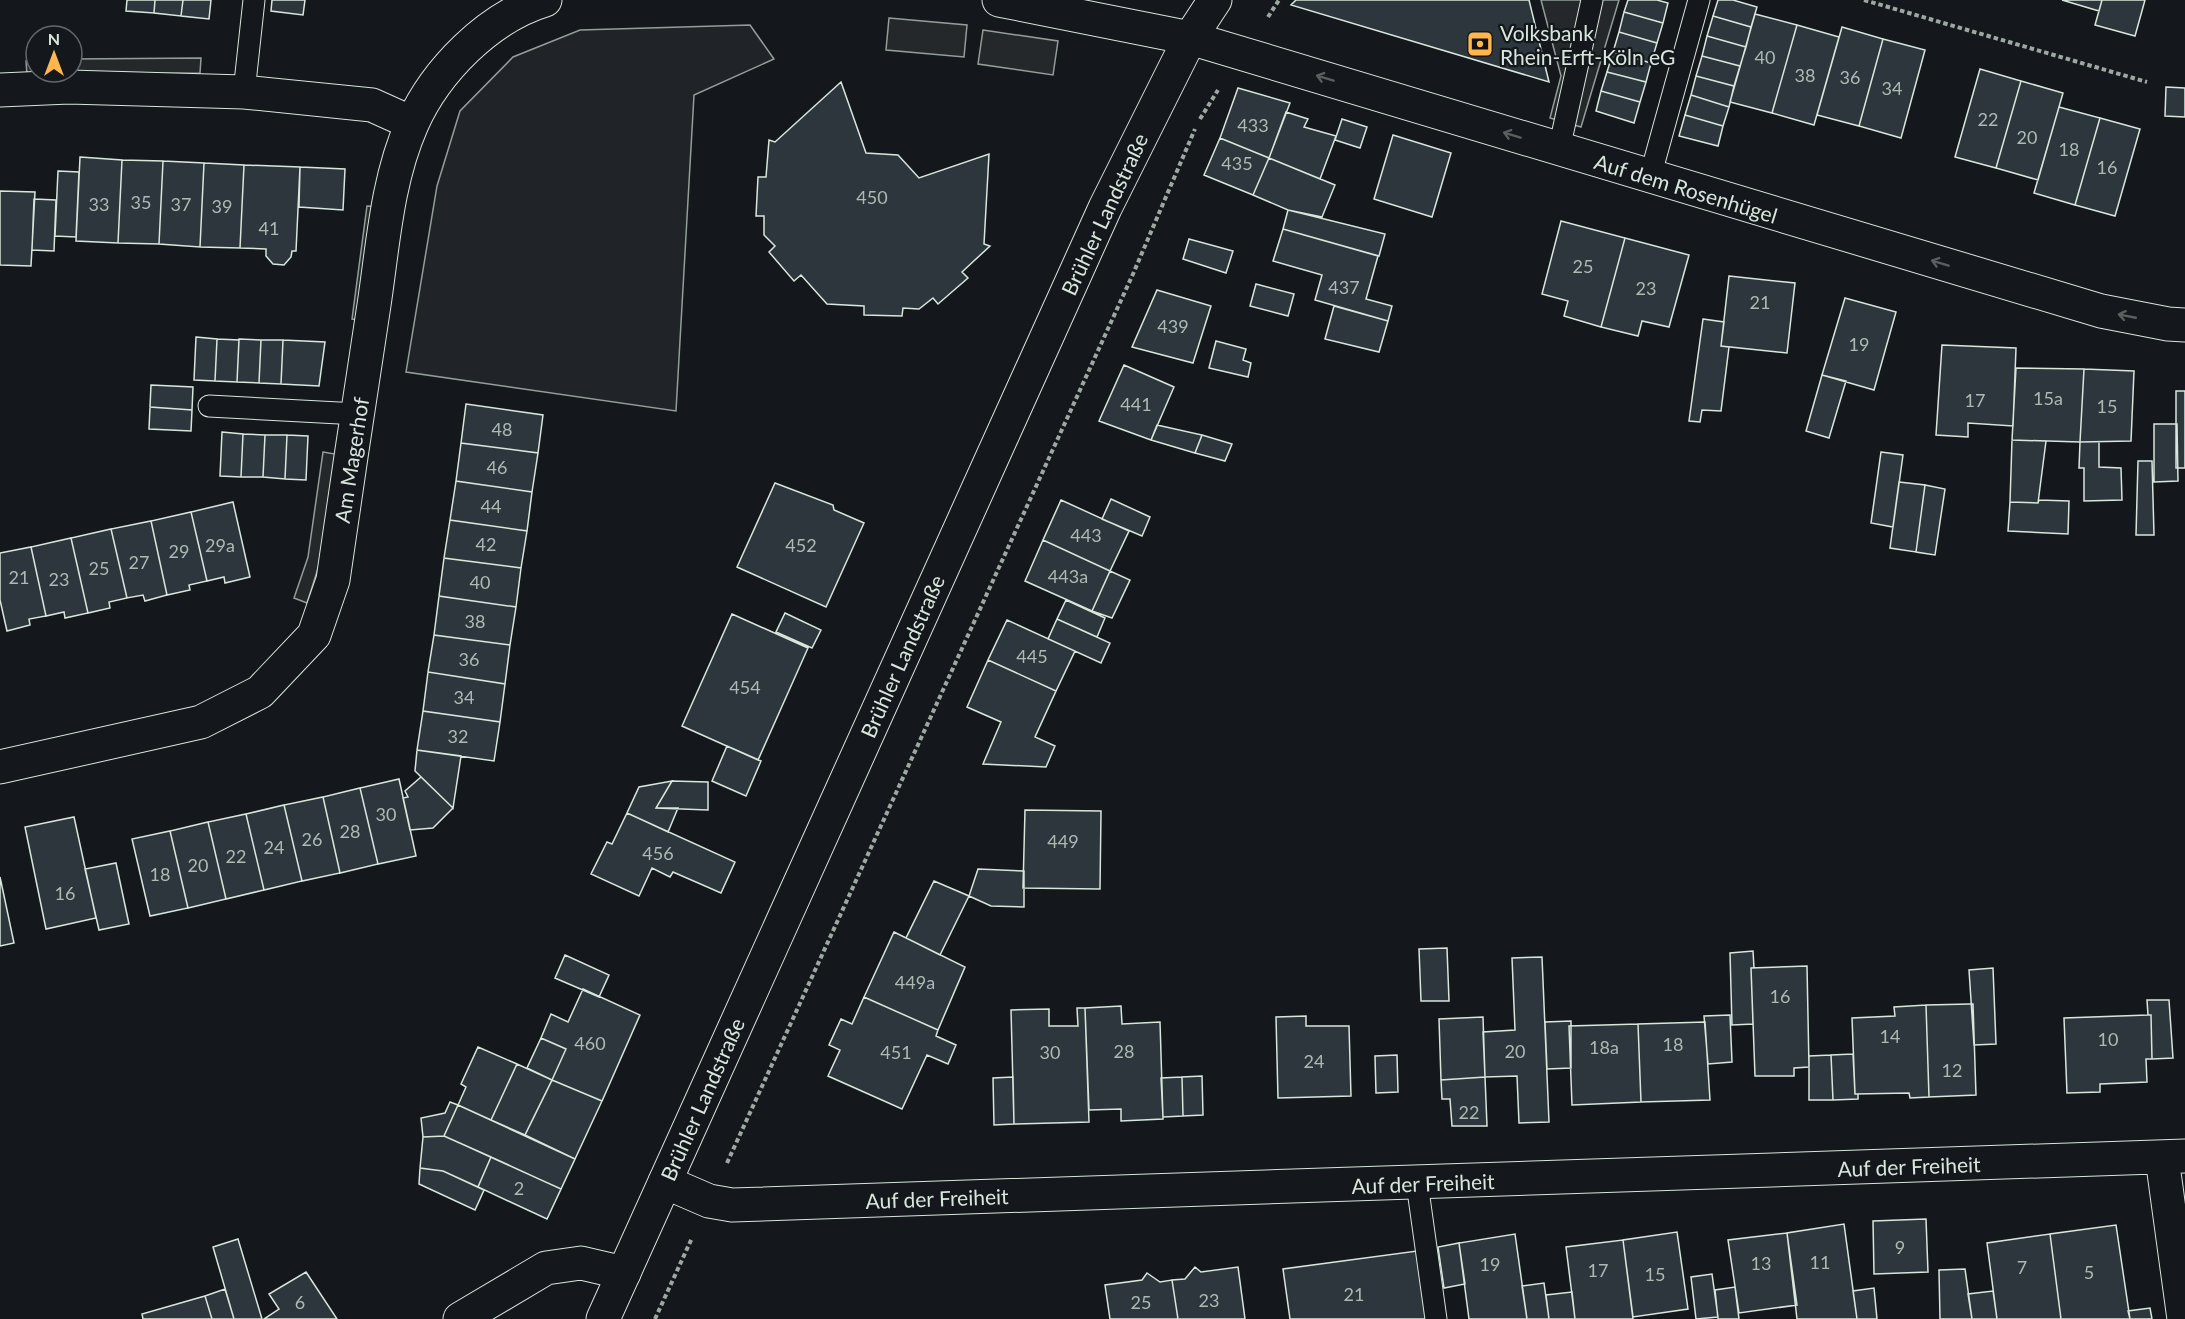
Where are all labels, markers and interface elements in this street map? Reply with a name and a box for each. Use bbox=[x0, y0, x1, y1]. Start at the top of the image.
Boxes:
place label: Volksbank Rhein-Erft-Köln eG bbox=[1500, 20, 1675, 69]
north arrow bbox=[24, 24, 84, 84]
text: N bbox=[48, 29, 60, 48]
bank icon: Volksbank Rhein-Erft-Köln eG bbox=[1465, 29, 1495, 59]
house number: 40 bbox=[1755, 46, 1775, 68]
house number: 38 bbox=[1795, 64, 1815, 86]
house number: 36 bbox=[1840, 66, 1860, 88]
one-way arrow bbox=[1316, 72, 1335, 83]
house number: 34 bbox=[1882, 77, 1902, 99]
house number: 22 bbox=[1978, 108, 1998, 130]
house number: 433 bbox=[1237, 114, 1269, 136]
house number: 20 bbox=[2017, 126, 2037, 148]
street label: Brühler Landstraße bbox=[1056, 129, 1152, 299]
one-way arrow bbox=[1503, 129, 1522, 140]
house number: 18 bbox=[2059, 138, 2079, 160]
street label: Auf dem Rosenhügel bbox=[1591, 148, 1781, 228]
house number: 435 bbox=[1221, 152, 1253, 174]
house number: 16 bbox=[2097, 156, 2117, 178]
house number: 450 bbox=[856, 186, 888, 208]
house number: 35 bbox=[131, 191, 151, 213]
house number: 33 bbox=[89, 193, 109, 215]
house number: 37 bbox=[171, 193, 191, 215]
house number: 39 bbox=[212, 195, 232, 217]
house number: 41 bbox=[259, 217, 279, 239]
house number: 25 bbox=[1573, 255, 1593, 277]
one-way arrow bbox=[1931, 257, 1950, 268]
house number: 437 bbox=[1328, 276, 1360, 298]
house number: 23 bbox=[1636, 277, 1656, 299]
house number: 21 bbox=[1750, 291, 1770, 313]
one-way arrow bbox=[2118, 310, 2138, 321]
house number: 439 bbox=[1157, 315, 1189, 337]
house number: 19 bbox=[1849, 333, 1869, 355]
house number: 15a bbox=[2033, 387, 2063, 409]
house number: 17 bbox=[1965, 389, 1985, 411]
house number: 441 bbox=[1120, 393, 1152, 415]
street label: Am Magerhof bbox=[329, 395, 373, 525]
house number: 15 bbox=[2097, 395, 2117, 417]
house number: 48 bbox=[492, 418, 512, 440]
house number: 46 bbox=[487, 456, 507, 478]
house number: 44 bbox=[481, 495, 501, 517]
house number: 443 bbox=[1070, 524, 1102, 546]
house number: 42 bbox=[476, 533, 496, 555]
house number: 29a bbox=[205, 534, 235, 556]
house number: 452 bbox=[785, 534, 817, 556]
house number: 29 bbox=[169, 540, 189, 562]
house number: 27 bbox=[129, 551, 149, 573]
house number: 25 bbox=[89, 557, 109, 579]
house number: 443a bbox=[1048, 565, 1088, 587]
house number: 21 bbox=[9, 566, 29, 588]
house number: 23 bbox=[49, 568, 69, 590]
house number: 40 bbox=[470, 571, 490, 593]
street label: Brühler Landstraße bbox=[855, 571, 949, 741]
house number: 38 bbox=[465, 610, 485, 632]
house number: 445 bbox=[1016, 645, 1048, 667]
house number: 36 bbox=[459, 648, 479, 670]
house number: 454 bbox=[729, 676, 761, 698]
house number: 34 bbox=[454, 686, 474, 708]
house number: 32 bbox=[448, 725, 468, 747]
house number: 30 bbox=[376, 803, 396, 825]
house number: 28 bbox=[340, 820, 360, 842]
house number: 26 bbox=[302, 828, 322, 850]
house number: 449 bbox=[1047, 830, 1079, 852]
house number: 24 bbox=[264, 836, 284, 858]
house number: 456 bbox=[642, 842, 674, 864]
house number: 22 bbox=[226, 845, 246, 867]
house number: 20 bbox=[188, 854, 208, 876]
house number: 18 bbox=[150, 863, 170, 885]
house number: 16 bbox=[55, 882, 75, 904]
house number: 449a bbox=[895, 971, 935, 993]
house number: 16 bbox=[1770, 985, 1790, 1007]
street label: Brühler Landstraße bbox=[655, 1014, 749, 1184]
house number: 14 bbox=[1880, 1025, 1900, 1047]
house number: 10 bbox=[2098, 1028, 2118, 1050]
house number: 460 bbox=[574, 1032, 606, 1054]
house number: 18 bbox=[1663, 1033, 1683, 1055]
house number: 18a bbox=[1589, 1036, 1619, 1058]
house number: 28 bbox=[1114, 1040, 1134, 1062]
house number: 20 bbox=[1505, 1040, 1525, 1062]
house number: 451 bbox=[880, 1041, 912, 1063]
house number: 30 bbox=[1040, 1041, 1060, 1063]
house number: 24 bbox=[1304, 1050, 1324, 1072]
house number: 12 bbox=[1942, 1059, 1962, 1081]
house number: 22 bbox=[1459, 1101, 1479, 1123]
street label: Auf der Freiheit bbox=[1837, 1151, 1981, 1181]
street label: Auf der Freiheit bbox=[1351, 1168, 1495, 1198]
house number: 2 bbox=[514, 1177, 524, 1199]
street label: Auf der Freiheit bbox=[865, 1183, 1009, 1213]
house number: 9 bbox=[1895, 1236, 1905, 1258]
house number: 11 bbox=[1810, 1251, 1830, 1273]
house number: 13 bbox=[1751, 1252, 1771, 1274]
house number: 19 bbox=[1480, 1253, 1500, 1275]
house number: 7 bbox=[2017, 1256, 2027, 1278]
house number: 17 bbox=[1588, 1259, 1608, 1281]
house number: 5 bbox=[2084, 1261, 2094, 1283]
house number: 15 bbox=[1645, 1263, 1665, 1285]
house number: 21 bbox=[1344, 1283, 1364, 1305]
house number: 23 bbox=[1199, 1289, 1219, 1311]
house number: 6 bbox=[295, 1291, 305, 1313]
house number: 25 bbox=[1131, 1291, 1151, 1313]

